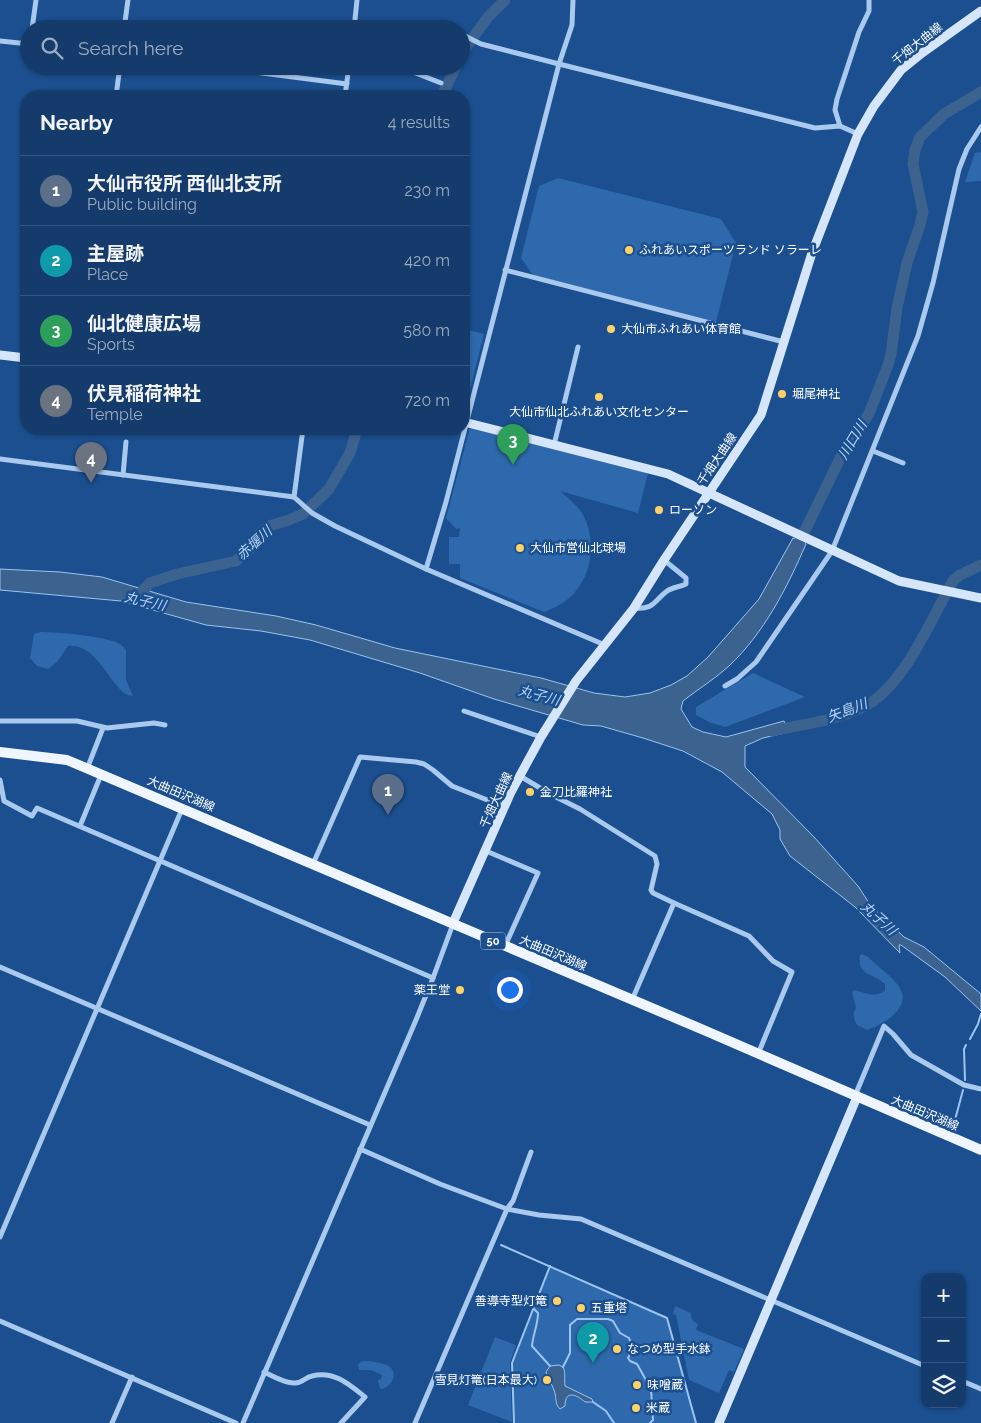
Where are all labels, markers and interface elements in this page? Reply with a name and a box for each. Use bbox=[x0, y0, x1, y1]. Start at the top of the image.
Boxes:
search box bbox=[20, 20, 470, 75]
street label: 千畑大曲線 bbox=[889, 20, 945, 68]
icon: search bbox=[38, 34, 66, 62]
text: Search here bbox=[78, 37, 184, 59]
text: Nearby bbox=[40, 110, 113, 135]
text: 4 results bbox=[388, 113, 450, 132]
text: 大仙市役所 西仙北支所 bbox=[87, 172, 282, 194]
text: 1 bbox=[52, 181, 60, 200]
text: 230 m bbox=[405, 181, 450, 200]
text: Public building bbox=[87, 195, 197, 214]
text: 主屋跡 bbox=[87, 242, 144, 264]
place label: ふれあいスポーツランド ソラーレ bbox=[639, 243, 822, 257]
marker: ふれあいスポーツランド ソラーレ bbox=[623, 244, 635, 256]
text: 2 bbox=[51, 251, 61, 270]
text: 420 m bbox=[404, 251, 450, 270]
text: Place bbox=[87, 265, 128, 284]
text: 仙北健康広場 bbox=[87, 312, 201, 334]
text: 3 bbox=[52, 321, 60, 340]
text: 580 m bbox=[403, 321, 450, 340]
place label: 大仙市ふれあい体育館 bbox=[621, 322, 741, 336]
marker: 大仙市ふれあい体育館 bbox=[605, 323, 617, 335]
text: Sports bbox=[87, 335, 135, 354]
text: 伏見稲荷神社 bbox=[87, 382, 201, 404]
place label: 堀尾神社 bbox=[792, 387, 840, 401]
marker: 堀尾神社 bbox=[776, 388, 788, 400]
text: 4 bbox=[51, 391, 61, 410]
text: 720 m bbox=[405, 391, 450, 410]
marker: 大仙市仙北ふれあい文化センター bbox=[593, 391, 605, 403]
text: Temple bbox=[87, 405, 143, 424]
place label: 大仙市仙北ふれあい文化センター bbox=[509, 405, 689, 419]
water label: 川口川 bbox=[834, 416, 871, 462]
pin: 3 bbox=[497, 424, 529, 465]
street label: 千畑大曲線 bbox=[694, 430, 740, 488]
pin: 4 bbox=[75, 442, 107, 483]
place label: ローソン bbox=[669, 503, 717, 517]
marker: ローソン bbox=[653, 504, 665, 516]
water label: 赤堰川 bbox=[233, 522, 276, 563]
place label: 大仙市営仙北球場 bbox=[530, 541, 626, 555]
marker: 大仙市営仙北球場 bbox=[514, 542, 526, 554]
water label: 丸子川 bbox=[123, 588, 169, 614]
water label: 丸子川 bbox=[517, 682, 563, 709]
water label: 矢島川 bbox=[825, 694, 871, 725]
street label: 千畑大曲線 bbox=[477, 770, 515, 830]
street label: 大曲田沢湖線 bbox=[145, 773, 217, 815]
pin: 1 bbox=[372, 774, 404, 815]
place label: 金刀比羅神社 bbox=[540, 785, 612, 799]
marker: 金刀比羅神社 bbox=[524, 786, 536, 798]
water label: 丸子川 bbox=[858, 898, 901, 939]
road number: 50 bbox=[480, 932, 506, 949]
street label: 大曲田沢湖線 bbox=[517, 932, 589, 974]
your location bbox=[497, 977, 523, 1003]
place label: 薬王堂 bbox=[414, 983, 450, 997]
marker: 薬王堂 bbox=[454, 984, 466, 996]
street label: 大曲田沢湖線 bbox=[889, 1092, 961, 1134]
map controls bbox=[921, 1273, 966, 1408]
button: + bbox=[921, 1273, 966, 1318]
place label: 善導寺型灯篭 bbox=[475, 1294, 547, 1308]
marker: 善導寺型灯篭 bbox=[551, 1295, 563, 1307]
place label: 五重塔 bbox=[591, 1301, 627, 1315]
marker: 五重塔 bbox=[575, 1302, 587, 1314]
button: − bbox=[921, 1318, 966, 1363]
pin: 2 bbox=[577, 1322, 609, 1363]
place label: なつめ型手水鉢 bbox=[627, 1342, 711, 1356]
marker: なつめ型手水鉢 bbox=[611, 1343, 623, 1355]
button: layers bbox=[921, 1363, 966, 1408]
place label: 雪見灯篭(日本最大) bbox=[435, 1373, 537, 1387]
marker: 雪見灯篭(日本最大) bbox=[541, 1374, 553, 1386]
place label: 味噌蔵 bbox=[647, 1378, 683, 1392]
marker: 味噌蔵 bbox=[631, 1379, 643, 1391]
place label: 米蔵 bbox=[646, 1401, 670, 1415]
marker: 米蔵 bbox=[630, 1402, 642, 1414]

